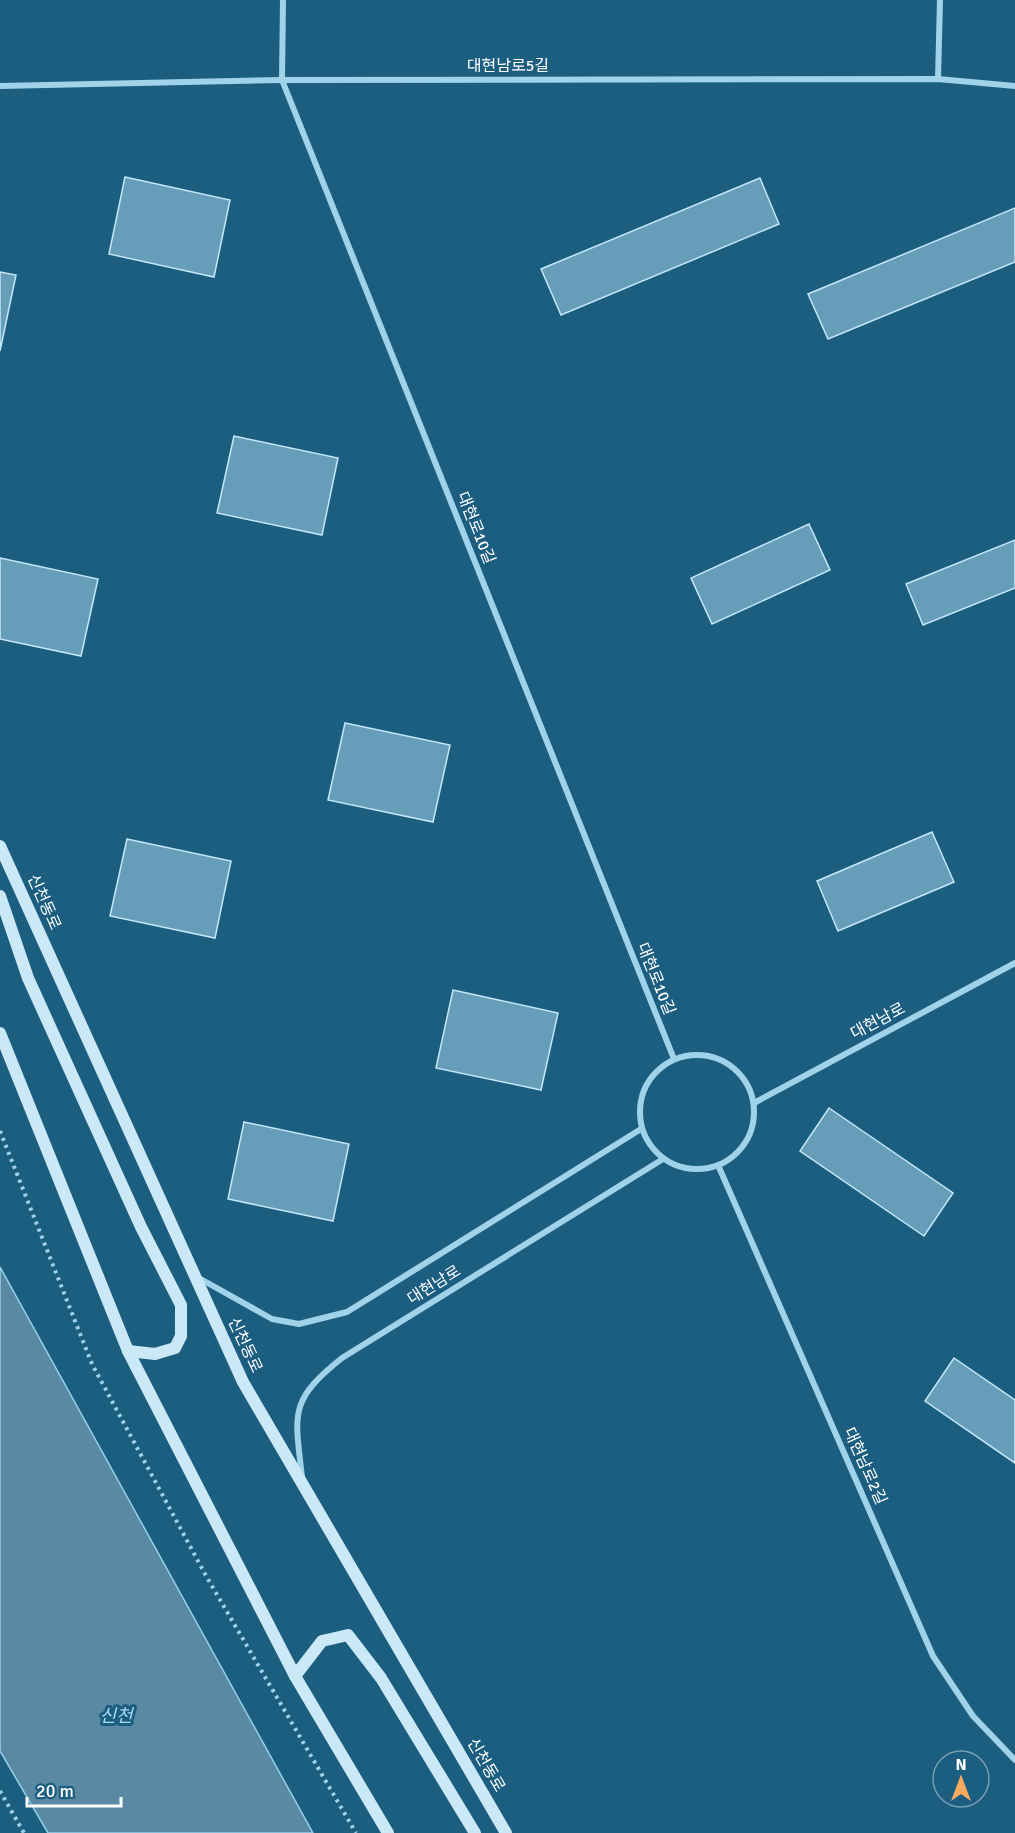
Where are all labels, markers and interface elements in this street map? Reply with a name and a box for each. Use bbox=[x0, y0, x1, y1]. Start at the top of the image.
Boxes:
street label: 대현남로5길 bbox=[467, 56, 549, 76]
street label: 대현로10길 bbox=[452, 489, 500, 567]
street label: 신천동로 bbox=[23, 871, 65, 933]
street label: 대현로10길 bbox=[632, 940, 680, 1018]
street label: 대현남로 bbox=[847, 998, 909, 1044]
street label: 대현남로 bbox=[404, 1261, 464, 1309]
street label: 신천동로 bbox=[223, 1314, 267, 1376]
street label: 대현남로2길 bbox=[839, 1424, 891, 1508]
water label: 신천 bbox=[99, 1705, 135, 1727]
street label: 신천동로 bbox=[463, 1734, 510, 1796]
north arrow bbox=[931, 1749, 991, 1809]
text: N bbox=[955, 1755, 967, 1775]
scale bar bbox=[27, 1770, 122, 1808]
text: 20 m bbox=[36, 1780, 74, 1802]

